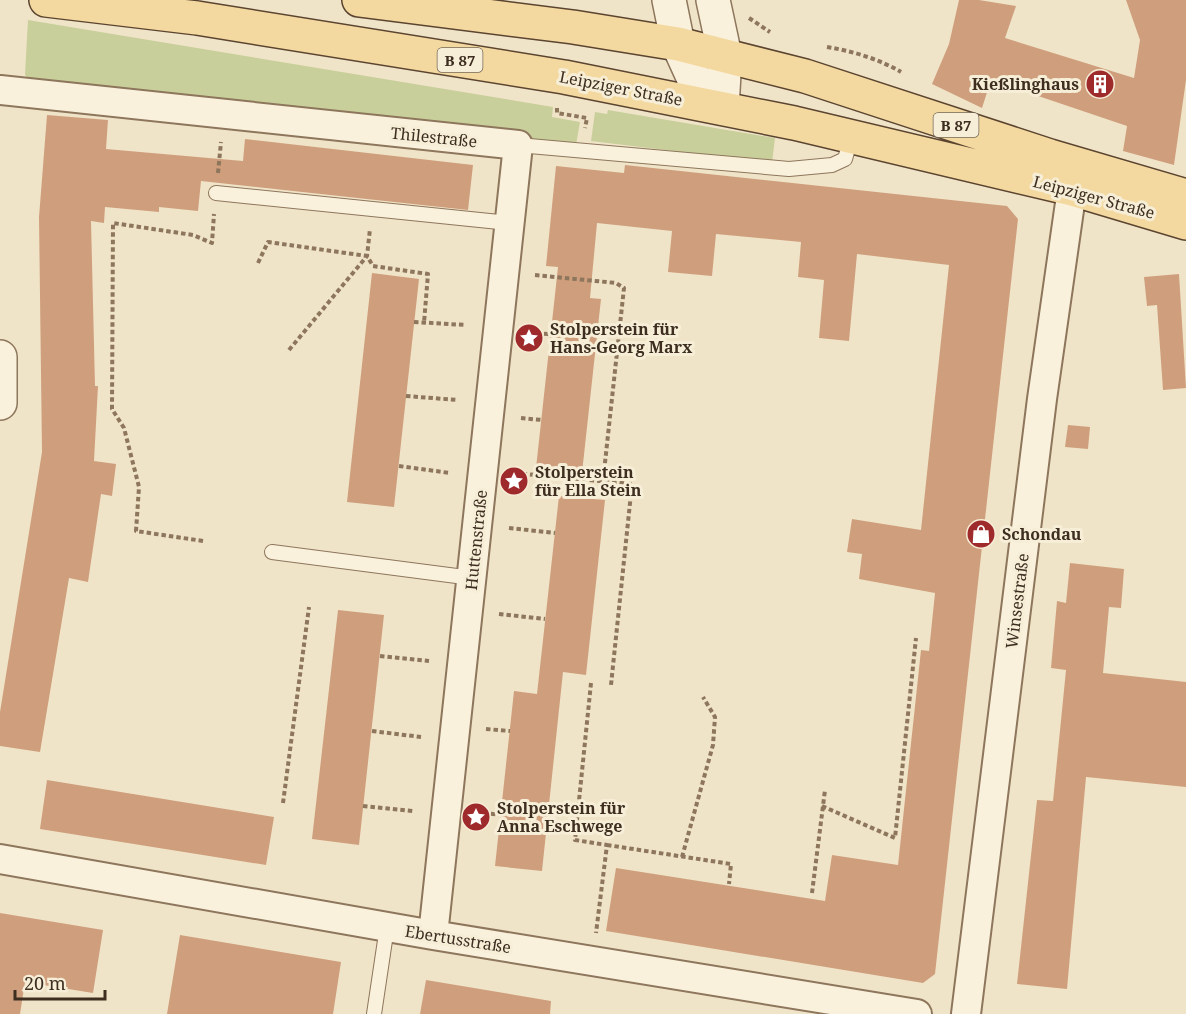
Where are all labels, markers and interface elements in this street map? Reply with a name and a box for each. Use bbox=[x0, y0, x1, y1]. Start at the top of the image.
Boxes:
road number: B 87 bbox=[438, 48, 482, 72]
street label: Leipziger Straße bbox=[557, 65, 685, 111]
building icon: Kießlinghaus bbox=[1084, 68, 1116, 100]
place label: Kießlinghaus bbox=[972, 73, 1079, 95]
road number: B 87 bbox=[934, 113, 978, 137]
street label: Thilestraße bbox=[390, 122, 478, 152]
street label: Leipziger Straße bbox=[1031, 170, 1157, 224]
place label: Stolperstein für Hans-Georg Marx bbox=[550, 318, 693, 358]
place icon: Stolperstein für Hans-Georg Marx bbox=[513, 322, 545, 354]
place label: Stolperstein für Ella Stein bbox=[535, 461, 642, 501]
place icon: Stolperstein für Ella Stein bbox=[498, 465, 530, 497]
street label: Huttenstraße bbox=[460, 489, 492, 591]
shop icon: Schondau bbox=[965, 518, 997, 550]
place label: Schondau bbox=[1002, 523, 1082, 545]
street label: Winsestraße bbox=[1000, 552, 1034, 650]
place label: Stolperstein für Anna Eschwege bbox=[497, 797, 626, 837]
place icon: Stolperstein für Anna Eschwege bbox=[460, 801, 492, 833]
street label: Ebertusstraße bbox=[403, 920, 513, 958]
scale bar bbox=[15, 963, 105, 1001]
text: 20 m bbox=[24, 971, 66, 995]

